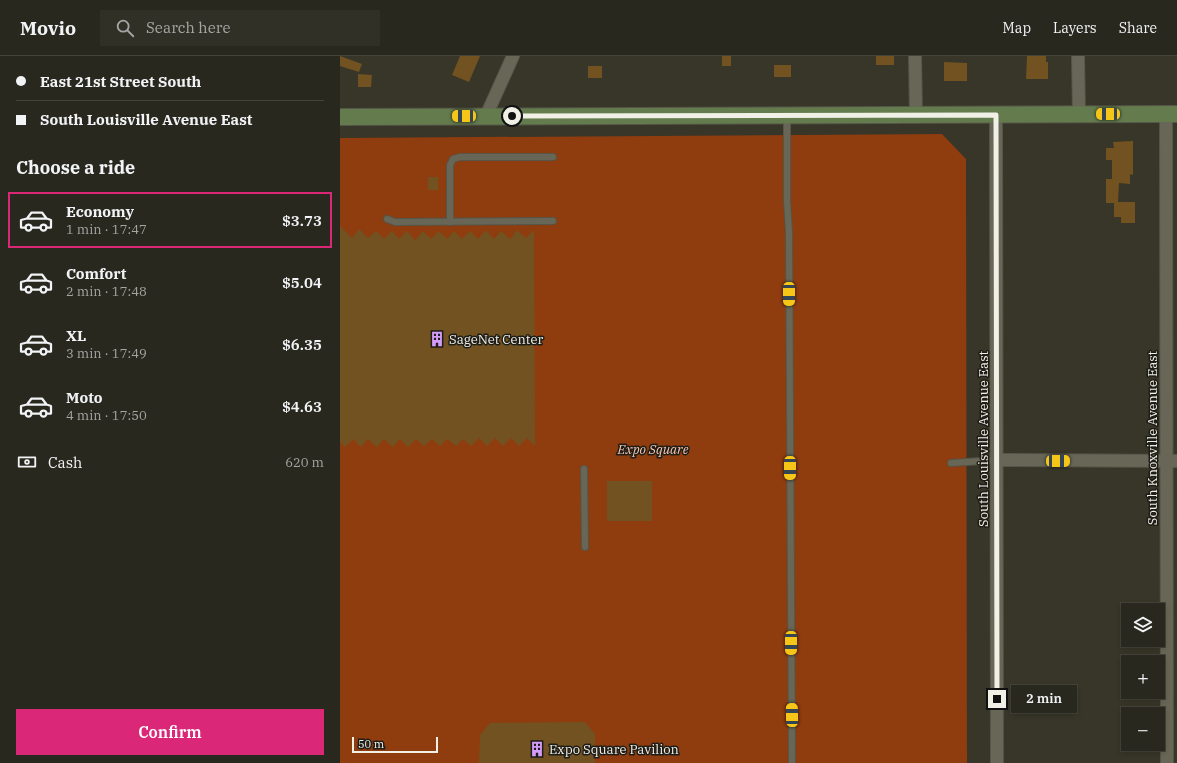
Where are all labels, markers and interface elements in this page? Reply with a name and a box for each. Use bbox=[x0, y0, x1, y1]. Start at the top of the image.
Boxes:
search box bbox=[100, 10, 380, 46]
text: Movio bbox=[20, 16, 76, 40]
icon: search bbox=[114, 17, 136, 39]
text: Search here bbox=[146, 18, 230, 37]
text: Map bbox=[1003, 19, 1031, 37]
text: Layers bbox=[1053, 19, 1097, 37]
text: Share bbox=[1119, 19, 1157, 37]
text: East 21st Street South bbox=[40, 72, 201, 91]
route start bbox=[503, 107, 521, 125]
car bbox=[1096, 108, 1120, 120]
text: South Louisville Avenue East bbox=[40, 110, 252, 129]
car bbox=[452, 110, 476, 122]
text: Choose a ride bbox=[16, 156, 135, 179]
icon: car bbox=[18, 202, 54, 238]
text: Economy bbox=[66, 202, 134, 221]
text: $3.73 bbox=[282, 211, 322, 230]
text: 1 min · 17:47 bbox=[66, 221, 147, 238]
icon: car bbox=[18, 264, 54, 300]
text: Comfort bbox=[66, 264, 126, 283]
text: $5.04 bbox=[282, 273, 322, 292]
car bbox=[783, 282, 795, 306]
text: 2 min · 17:48 bbox=[66, 283, 147, 300]
icon: car bbox=[18, 326, 54, 362]
text: XL bbox=[66, 326, 86, 345]
building icon: SageNet Center bbox=[428, 330, 446, 348]
place label: SageNet Center bbox=[449, 331, 543, 348]
text: $6.35 bbox=[282, 335, 322, 354]
text: 3 min · 17:49 bbox=[66, 345, 147, 362]
street label: South Knoxville Avenue East bbox=[1144, 350, 1161, 525]
street label: South Louisville Avenue East bbox=[975, 351, 992, 527]
icon: car bbox=[18, 388, 54, 424]
text: Moto bbox=[66, 388, 103, 407]
text: $4.63 bbox=[282, 397, 322, 416]
text: 4 min · 17:50 bbox=[66, 407, 147, 424]
park label: Expo Square bbox=[617, 441, 689, 458]
icon: cash bbox=[16, 451, 38, 473]
text: Cash bbox=[48, 453, 82, 472]
text: 620 m bbox=[285, 454, 324, 471]
car bbox=[1046, 455, 1070, 467]
car bbox=[784, 456, 796, 480]
map controls bbox=[1121, 603, 1165, 751]
button: layers bbox=[1121, 603, 1165, 647]
car bbox=[785, 631, 797, 655]
button: + bbox=[1121, 655, 1165, 699]
callout: 2 min bbox=[1011, 685, 1077, 713]
route end bbox=[988, 690, 1006, 708]
text: 2 min bbox=[1026, 690, 1062, 707]
car bbox=[786, 703, 798, 727]
button: − bbox=[1121, 707, 1165, 751]
button: Confirm bbox=[16, 709, 324, 755]
scale bar bbox=[352, 735, 438, 754]
text: 50 m bbox=[358, 737, 384, 751]
building icon: Expo Square Pavilion bbox=[528, 740, 546, 758]
place label: Expo Square Pavilion bbox=[549, 741, 679, 758]

